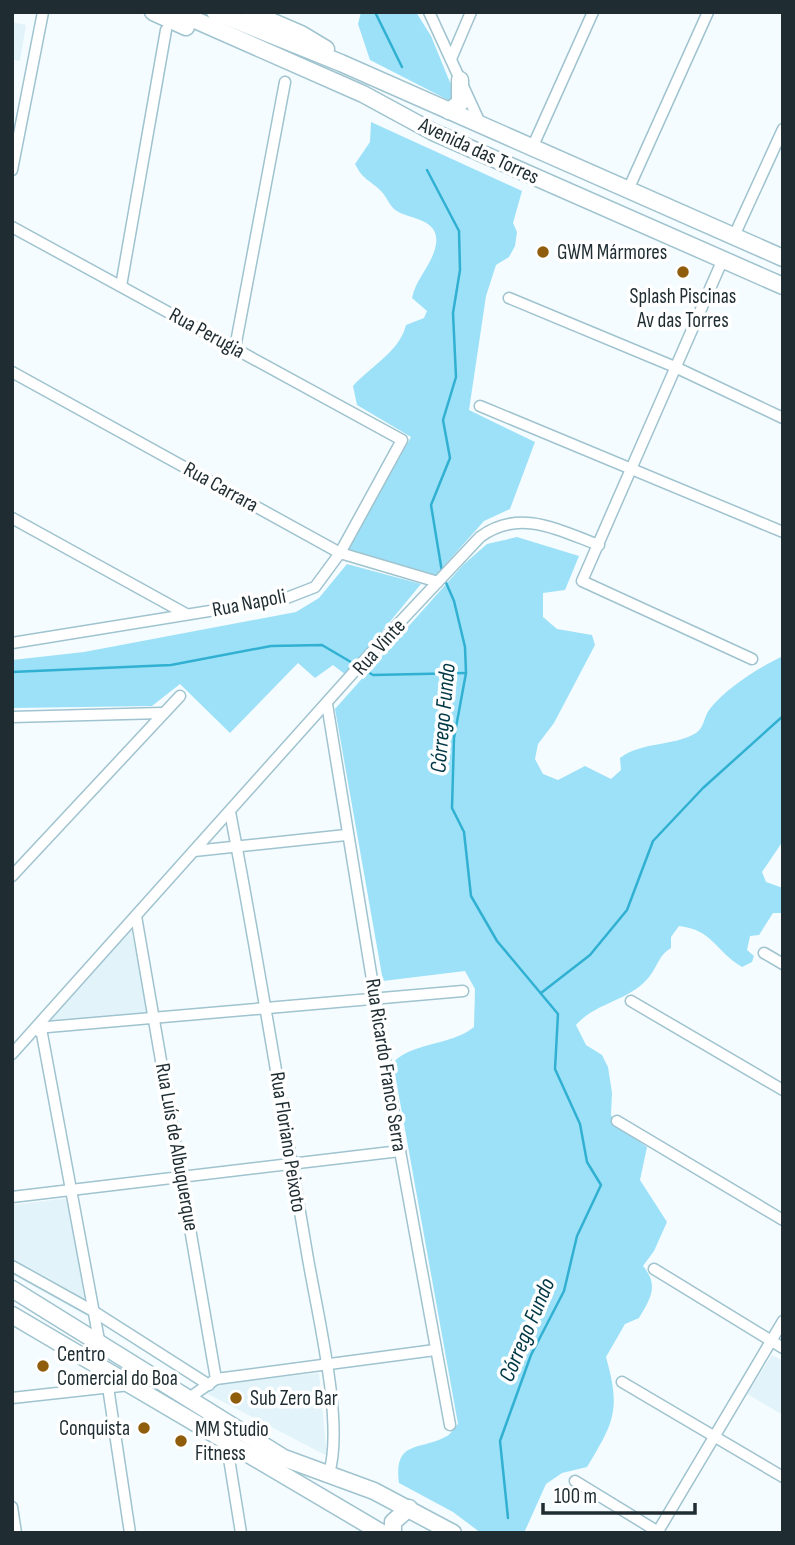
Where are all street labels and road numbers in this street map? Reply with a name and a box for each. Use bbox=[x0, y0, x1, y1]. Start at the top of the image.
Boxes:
street label: Avenida das Torres bbox=[414, 112, 543, 190]
street label: Rua Perugia bbox=[165, 302, 249, 364]
street label: Rua Carrara bbox=[179, 456, 263, 518]
street label: Rua Napoli bbox=[210, 584, 288, 622]
street label: Rua Vinte bbox=[347, 614, 411, 680]
street label: Rua Ricardo Franco Serra bbox=[360, 977, 412, 1153]
street label: Rua Luís de Albuquerque bbox=[150, 1061, 204, 1233]
street label: Rua Floriano Peixoto bbox=[265, 1070, 311, 1214]

